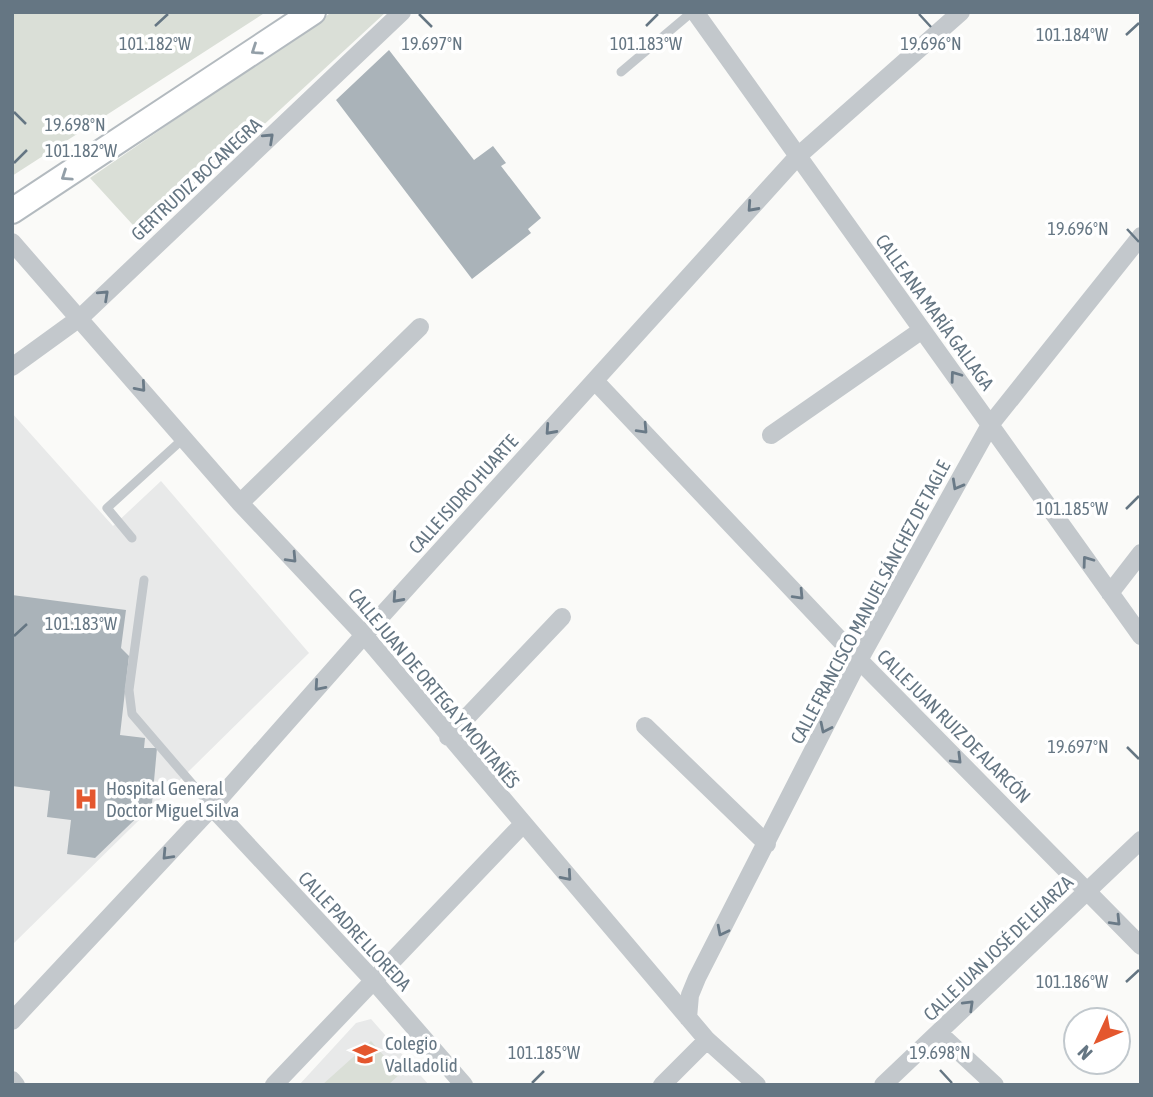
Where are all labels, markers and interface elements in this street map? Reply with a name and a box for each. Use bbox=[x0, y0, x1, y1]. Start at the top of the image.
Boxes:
text: 101.184°W bbox=[1036, 24, 1108, 45]
text: 101.182°W bbox=[119, 33, 191, 54]
text: 19.697°N bbox=[401, 33, 463, 54]
text: 101.183°W bbox=[610, 33, 682, 54]
text: 19.696°N bbox=[900, 33, 962, 54]
one-way arrow bbox=[251, 42, 264, 54]
street label: GERTRUDIZ BOCANEGRA bbox=[127, 113, 266, 245]
text: 19.698°N bbox=[44, 114, 106, 135]
one-way arrow bbox=[261, 134, 274, 146]
text: 101.182°W bbox=[45, 140, 117, 161]
one-way arrow bbox=[61, 167, 74, 180]
one-way arrow bbox=[748, 199, 760, 212]
text: 19.696°N bbox=[1047, 218, 1109, 239]
street label: CALLE ANA MARÍA GALLAGA bbox=[871, 230, 999, 395]
one-way arrow bbox=[96, 290, 109, 303]
one-way arrow bbox=[950, 371, 963, 384]
one-way arrow bbox=[133, 379, 145, 392]
one-way arrow bbox=[635, 421, 648, 434]
one-way arrow bbox=[546, 422, 558, 435]
street label: CALLE ISIDRO HUARTE bbox=[404, 430, 522, 558]
street label: CALLE FRANCISCO MANUEL SÁNCHEZ DE TAGLE bbox=[786, 457, 954, 747]
one-way arrow bbox=[952, 478, 965, 490]
text: 101.185°W bbox=[1036, 498, 1108, 519]
one-way arrow bbox=[283, 550, 296, 563]
one-way arrow bbox=[1083, 556, 1095, 569]
street label: CALLE JUAN DE ORTEGA Y MONTAÑÉS bbox=[344, 584, 524, 792]
one-way arrow bbox=[790, 587, 803, 600]
one-way arrow bbox=[393, 590, 405, 603]
text: 101.183°W bbox=[45, 613, 117, 634]
street label: CALLE JUAN RUIZ DE ALARCÓN bbox=[873, 645, 1035, 807]
one-way arrow bbox=[315, 678, 327, 691]
one-way arrow bbox=[819, 721, 833, 733]
text: 19.697°N bbox=[1047, 736, 1109, 757]
one-way arrow bbox=[948, 751, 961, 764]
place label: Hospital General Doctor Miguel Silva bbox=[106, 777, 239, 821]
hospital icon: Hospital General Doctor Miguel Silva bbox=[72, 785, 100, 813]
one-way arrow bbox=[163, 847, 175, 860]
street label: CALLE PADRE LLOREDA bbox=[294, 867, 416, 996]
one-way arrow bbox=[559, 868, 571, 881]
street label: CALLE JUAN JOSÉ DE LEJARZA bbox=[919, 870, 1078, 1025]
one-way arrow bbox=[1108, 913, 1121, 926]
one-way arrow bbox=[716, 924, 730, 936]
text: 101.186°W bbox=[1036, 971, 1108, 992]
one-way arrow bbox=[961, 1000, 974, 1013]
north arrow bbox=[1062, 1006, 1132, 1076]
place label: Colegio Valladolid bbox=[385, 1032, 458, 1076]
school or university icon: Colegio Valladolid bbox=[351, 1040, 379, 1068]
text: N bbox=[1073, 1041, 1097, 1064]
text: 101.185°W bbox=[508, 1042, 580, 1063]
text: 19.698°N bbox=[909, 1042, 971, 1063]

